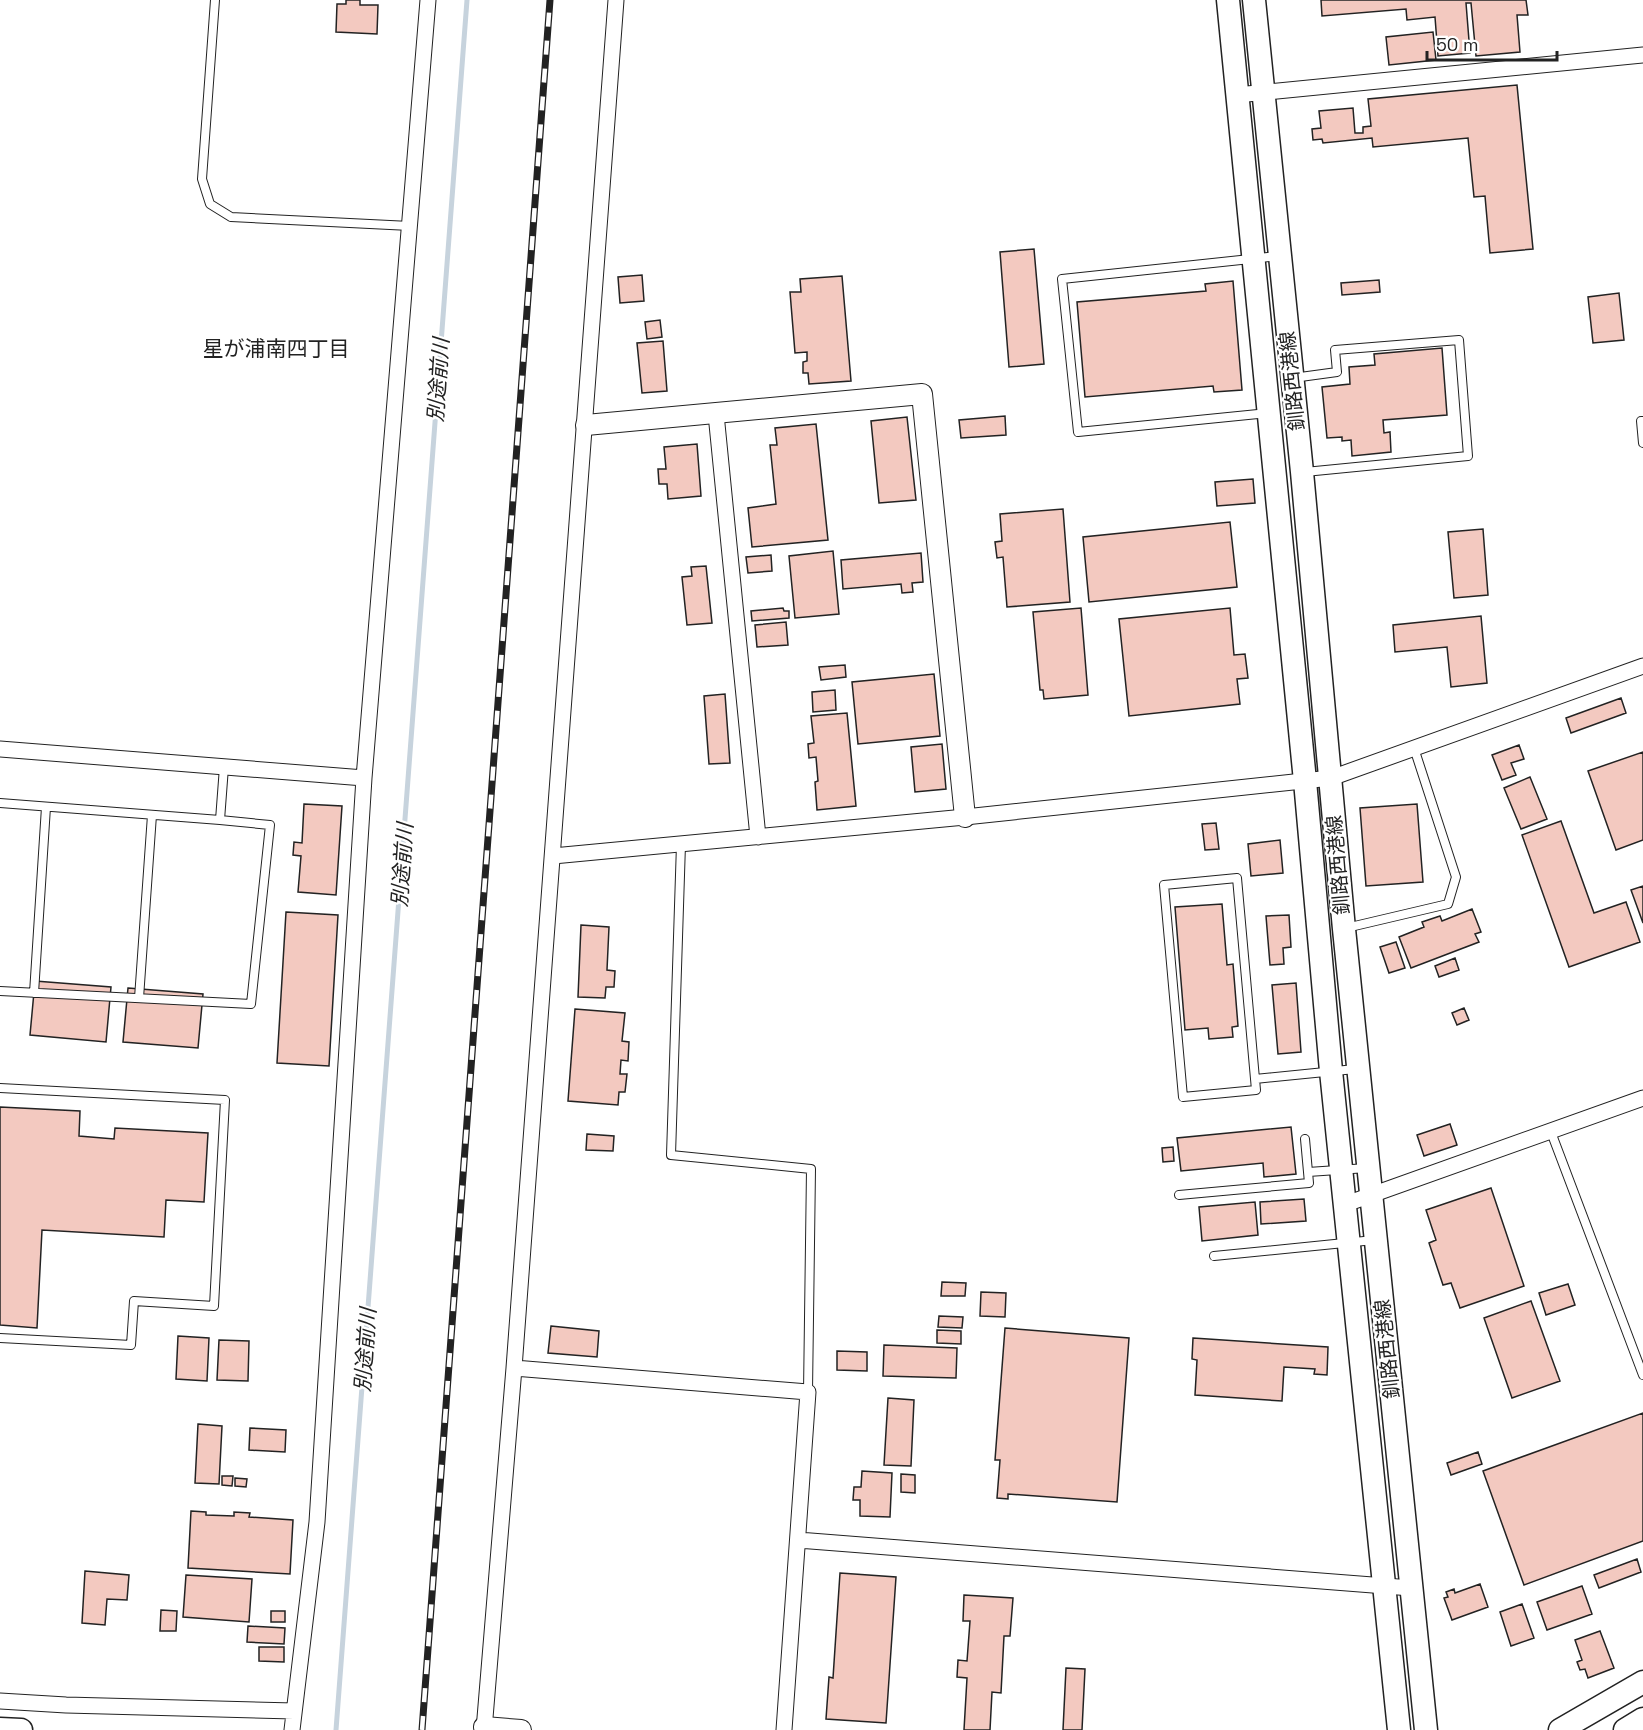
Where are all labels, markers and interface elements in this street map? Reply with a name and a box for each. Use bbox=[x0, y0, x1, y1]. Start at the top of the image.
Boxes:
scale bar bbox=[1427, 24, 1558, 62]
text: 50 m bbox=[1436, 33, 1478, 56]
street label: 釧路西港線 bbox=[1274, 330, 1310, 432]
district label: 星が浦南四丁目 bbox=[203, 335, 350, 362]
water label: 別途前川 bbox=[422, 335, 455, 423]
street label: 釧路西港線 bbox=[1321, 814, 1355, 916]
water label: 別途前川 bbox=[386, 820, 419, 908]
street label: 釧路西港線 bbox=[1369, 1298, 1405, 1400]
water label: 別途前川 bbox=[349, 1305, 382, 1393]

